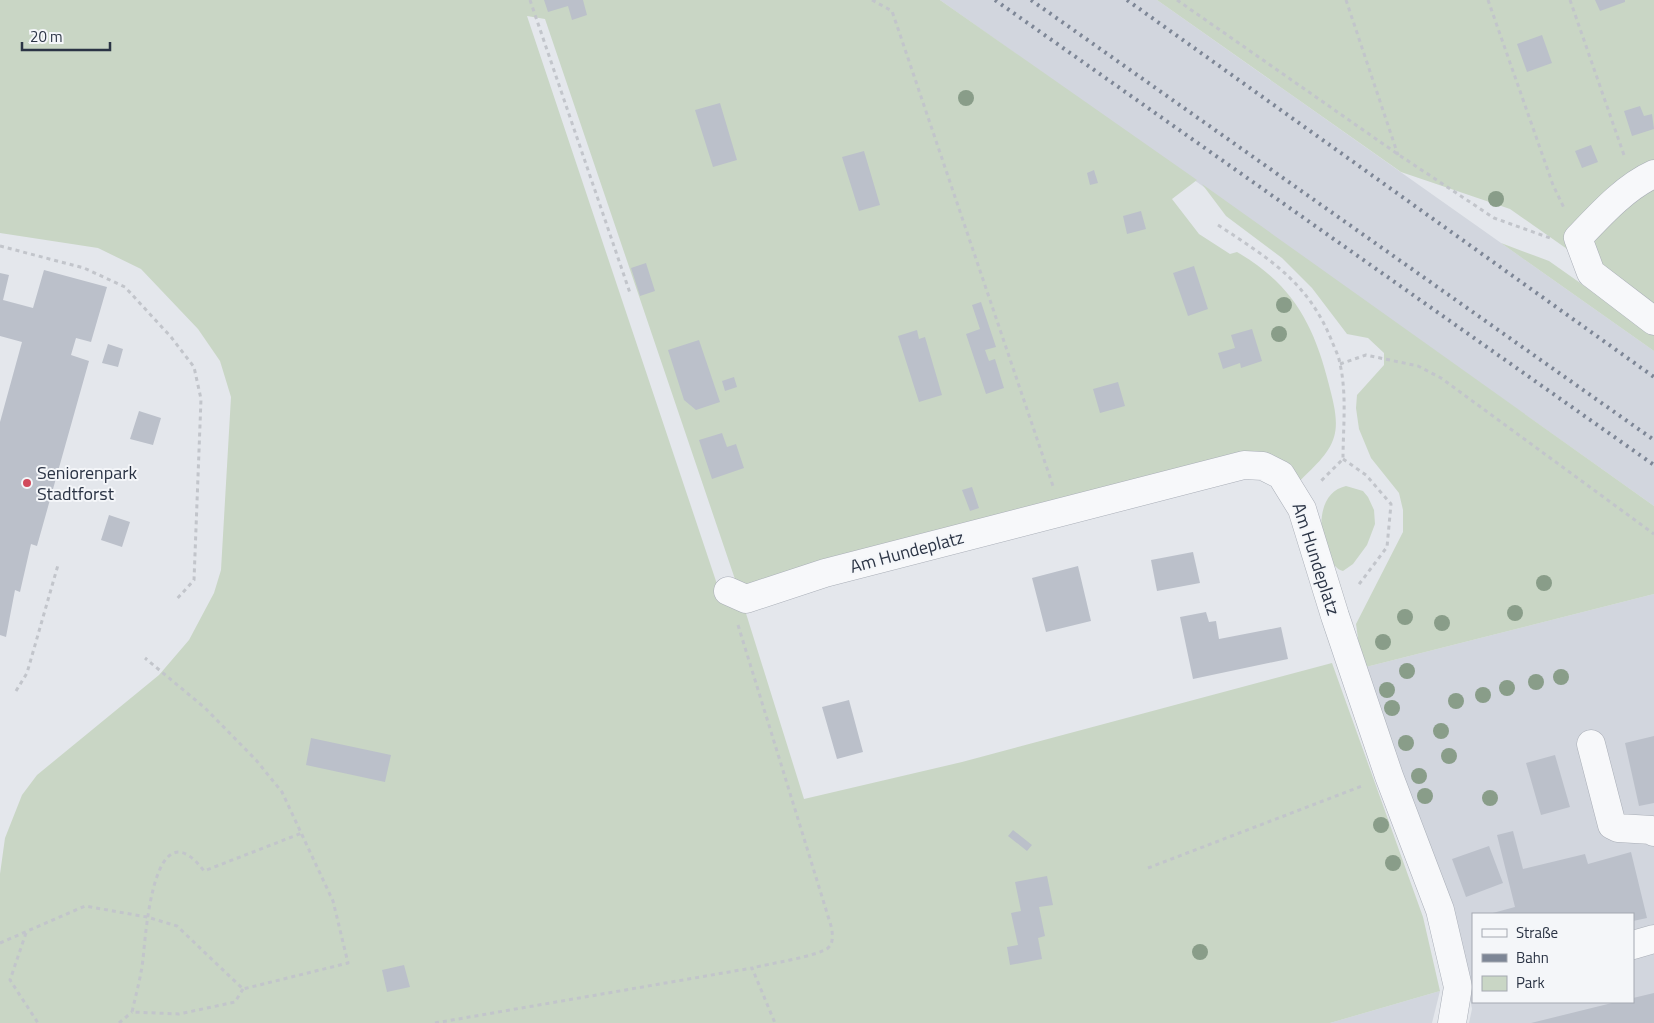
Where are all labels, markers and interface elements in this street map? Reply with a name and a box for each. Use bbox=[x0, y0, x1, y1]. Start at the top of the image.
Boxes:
scale bar bbox=[22, 20, 110, 52]
text: 20 m bbox=[30, 25, 63, 48]
place label: Seniorenpark Stadtforst bbox=[37, 459, 137, 507]
marker: Seniorenpark Stadtforst bbox=[21, 477, 33, 489]
street label: Am Hundeplatz bbox=[1286, 499, 1347, 619]
street label: Am Hundeplatz bbox=[847, 523, 967, 580]
legend bbox=[1472, 913, 1634, 1003]
text: Straße bbox=[1516, 921, 1558, 944]
text: Bahn bbox=[1516, 946, 1549, 969]
text: Park bbox=[1516, 971, 1545, 994]

